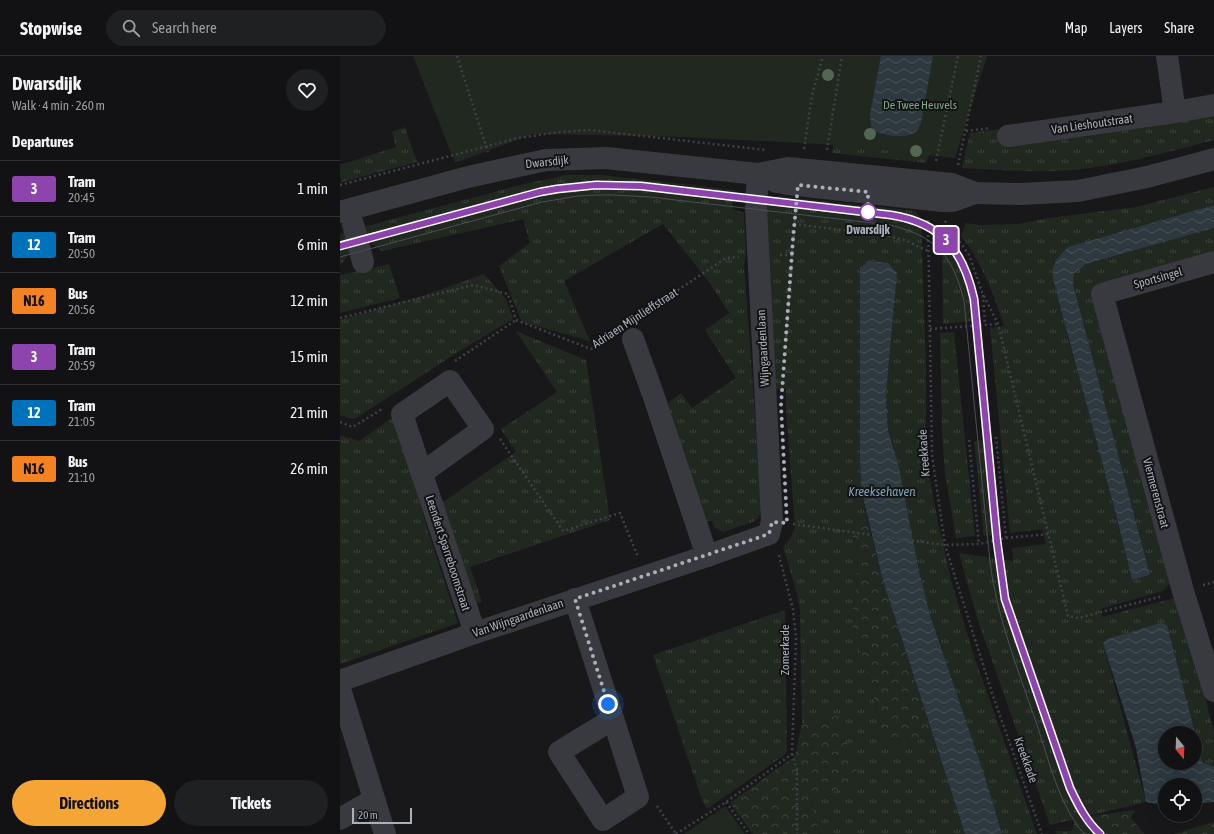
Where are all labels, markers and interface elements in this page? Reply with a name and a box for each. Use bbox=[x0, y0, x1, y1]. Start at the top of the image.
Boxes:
search box bbox=[106, 10, 386, 46]
text: Stopwise bbox=[20, 17, 82, 39]
icon: search bbox=[120, 17, 142, 39]
text: Search here bbox=[152, 19, 217, 36]
text: Map bbox=[1065, 20, 1087, 36]
text: Layers bbox=[1109, 20, 1142, 36]
text: Share bbox=[1164, 20, 1194, 36]
button: heart bbox=[286, 69, 328, 111]
text: Dwarsdijk bbox=[12, 72, 81, 94]
text: Walk · 4 min · 260 m bbox=[12, 98, 105, 113]
park label: De Twee Heuvels bbox=[883, 98, 957, 112]
street label: Van Lieshoutstraat bbox=[1050, 111, 1134, 137]
text: Departures bbox=[12, 133, 74, 150]
street label: Dwarsdijk bbox=[525, 153, 570, 171]
text: Tram bbox=[68, 173, 96, 190]
text: 1 min bbox=[297, 180, 328, 197]
text: 3 bbox=[31, 181, 37, 197]
text: 20:45 bbox=[68, 190, 95, 205]
marker: Dwarsdijk bbox=[859, 203, 877, 221]
place label: Dwarsdijk bbox=[846, 223, 891, 237]
line badge: 3 bbox=[933, 227, 959, 253]
text: Tram bbox=[68, 229, 96, 246]
text: 3 bbox=[943, 232, 949, 248]
text: 6 min bbox=[297, 236, 328, 253]
text: 12 bbox=[27, 237, 41, 253]
text: 20:50 bbox=[68, 246, 95, 261]
street label: Sportsingel bbox=[1132, 264, 1185, 292]
text: Bus bbox=[68, 285, 88, 302]
street label: Adriaen Mijnlieffstraat bbox=[590, 285, 681, 351]
text: 12 min bbox=[290, 292, 328, 309]
text: N16 bbox=[23, 293, 45, 309]
text: 20:56 bbox=[68, 302, 95, 317]
street label: Wijngaardenlaan bbox=[754, 309, 772, 387]
text: Tram bbox=[68, 341, 96, 358]
text: 15 min bbox=[290, 348, 328, 365]
text: 3 bbox=[31, 349, 37, 365]
text: 20:59 bbox=[68, 358, 95, 373]
text: Tram bbox=[68, 397, 96, 414]
text: 21 min bbox=[290, 404, 328, 421]
text: 12 bbox=[27, 405, 41, 421]
text: 21:05 bbox=[68, 414, 95, 429]
street label: Kreekkade bbox=[915, 429, 933, 477]
text: Bus bbox=[68, 453, 88, 470]
street label: Viermerenstraat bbox=[1140, 456, 1172, 530]
text: 26 min bbox=[290, 460, 328, 477]
text: N16 bbox=[23, 461, 45, 477]
text: 21:10 bbox=[68, 470, 95, 485]
water label: Kreeksehaven bbox=[848, 484, 916, 499]
street label: Leendert Sparreboomstraat bbox=[423, 493, 474, 613]
street label: Van Wijngaardenlaan bbox=[471, 596, 565, 640]
street label: Zomerkade bbox=[778, 625, 792, 675]
your location bbox=[598, 694, 618, 714]
north arrow bbox=[1158, 726, 1202, 770]
map controls bbox=[1158, 726, 1202, 822]
street label: Kreekkade bbox=[1011, 735, 1041, 785]
button: locate bbox=[1158, 778, 1202, 822]
button: Directions bbox=[12, 780, 166, 826]
button: Tickets bbox=[174, 780, 328, 826]
scale bar bbox=[352, 806, 412, 825]
text: 20 m bbox=[358, 809, 378, 821]

